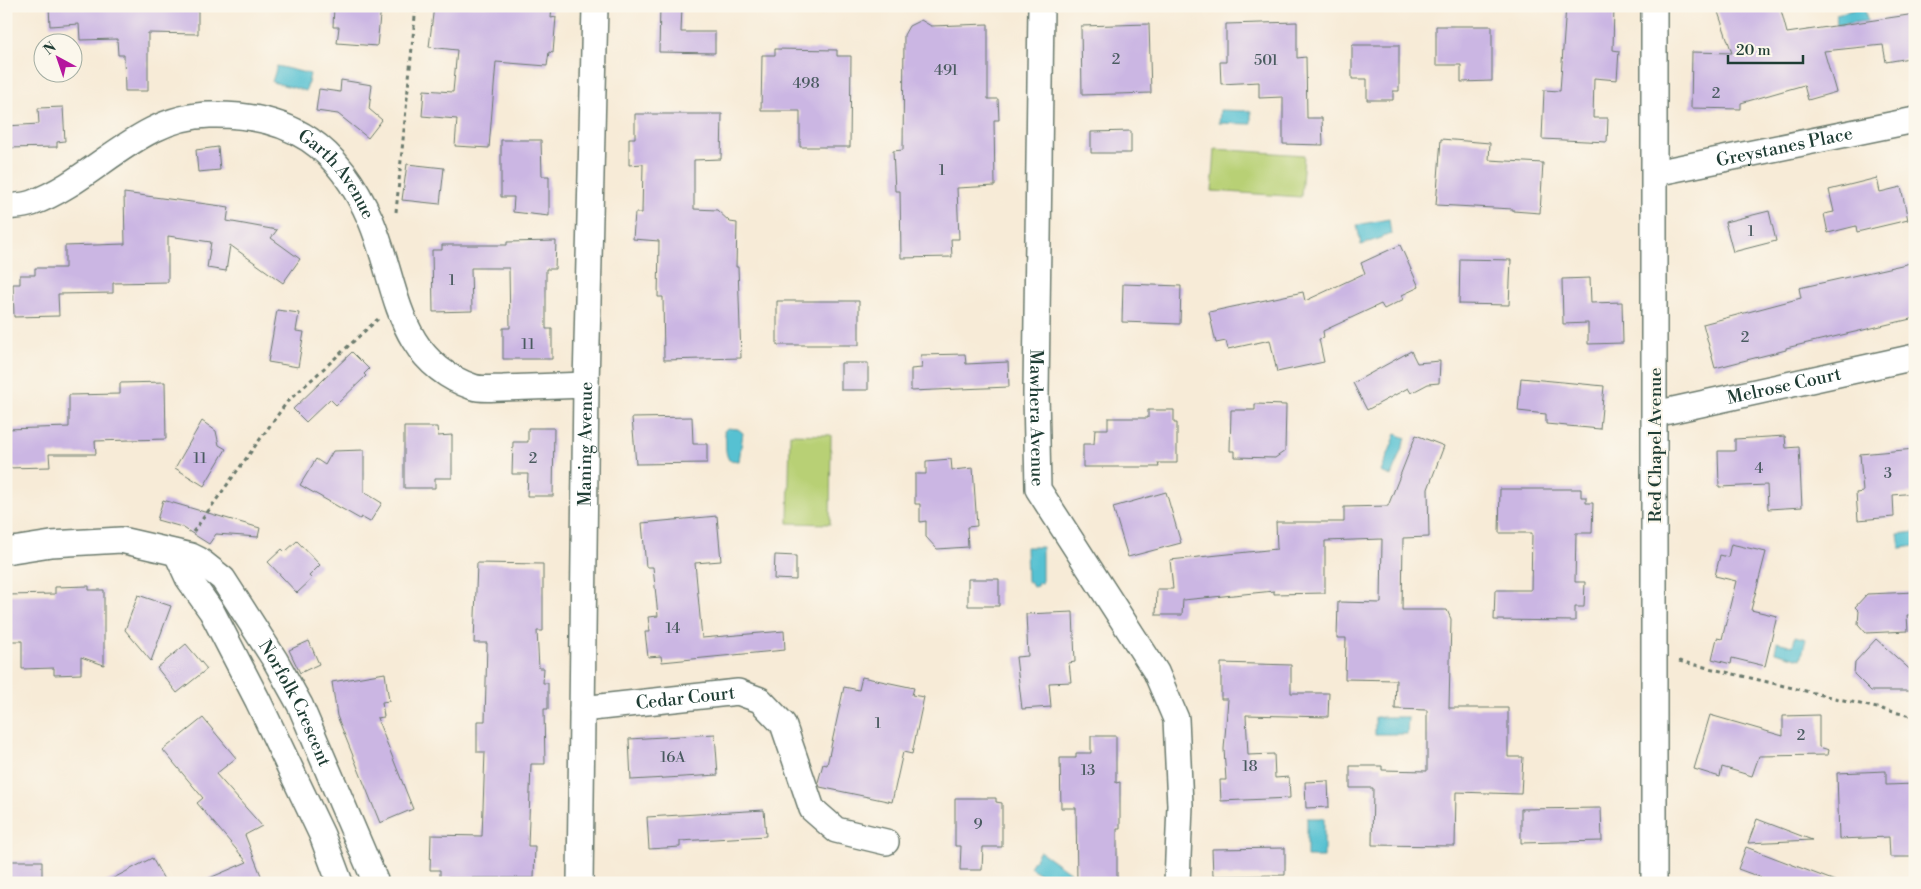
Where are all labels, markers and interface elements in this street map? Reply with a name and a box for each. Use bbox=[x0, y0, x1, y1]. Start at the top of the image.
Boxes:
north arrow bbox=[32, 32, 82, 82]
scale bar bbox=[1728, 32, 1804, 64]
text: N bbox=[40, 38, 60, 59]
text: 20 m bbox=[1736, 41, 1771, 60]
house number: 2 bbox=[1112, 50, 1120, 69]
house number: 501 bbox=[1254, 51, 1279, 70]
house number: 491 bbox=[934, 61, 959, 80]
house number: 498 bbox=[792, 74, 820, 93]
house number: 2 bbox=[1712, 84, 1720, 103]
street label: Greystanes Place bbox=[1714, 121, 1855, 172]
street label: Garth Avenue bbox=[294, 124, 380, 223]
house number: 1 bbox=[939, 161, 946, 180]
house number: 1 bbox=[1748, 222, 1755, 241]
house number: 1 bbox=[449, 271, 456, 290]
house number: 2 bbox=[1741, 328, 1749, 347]
house number: 11 bbox=[521, 335, 535, 354]
street label: Mawhera Avenue bbox=[1024, 349, 1049, 487]
street label: Melrose Court bbox=[1725, 362, 1844, 409]
street label: Red Chapel Avenue bbox=[1644, 367, 1667, 523]
street label: Maning Avenue bbox=[573, 381, 598, 507]
house number: 11 bbox=[193, 449, 207, 468]
house number: 2 bbox=[529, 449, 537, 468]
house number: 4 bbox=[1755, 459, 1764, 478]
house number: 3 bbox=[1884, 464, 1892, 483]
house number: 14 bbox=[666, 619, 680, 638]
street label: Norfolk Crescent bbox=[254, 636, 337, 770]
street label: Cedar Court bbox=[635, 681, 737, 715]
house number: 1 bbox=[875, 714, 882, 733]
house number: 2 bbox=[1797, 726, 1805, 745]
house number: 16A bbox=[660, 748, 686, 767]
house number: 18 bbox=[1242, 757, 1258, 776]
house number: 13 bbox=[1081, 761, 1095, 780]
house number: 9 bbox=[973, 815, 983, 834]

